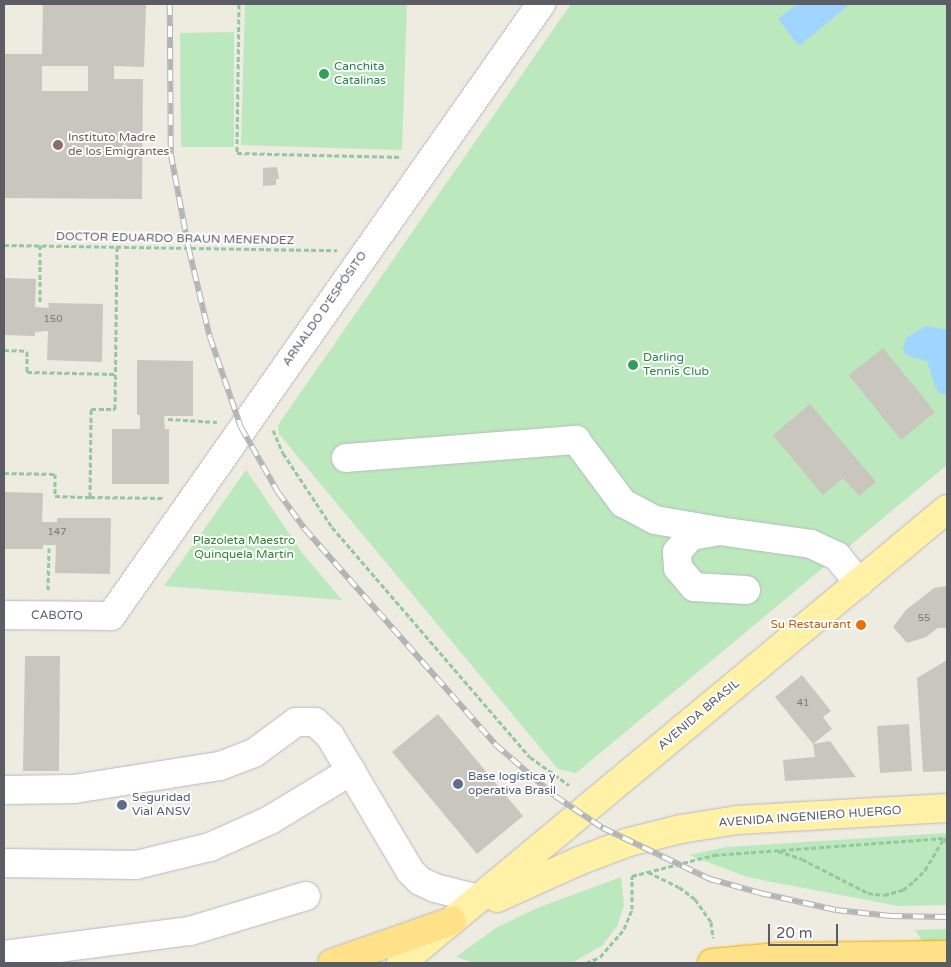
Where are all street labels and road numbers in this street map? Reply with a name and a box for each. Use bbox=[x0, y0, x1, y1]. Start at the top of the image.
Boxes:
street label: DOCTOR EDUARDO BRAUN MENENDEZ bbox=[56, 230, 294, 248]
street label: ARNALDO D'ESPÓSITO bbox=[280, 249, 370, 369]
street label: CABOTO bbox=[31, 608, 83, 624]
street label: AVENIDA BRASIL bbox=[655, 677, 743, 753]
street label: AVENIDA INGENIERO HUERGO bbox=[718, 803, 902, 831]

